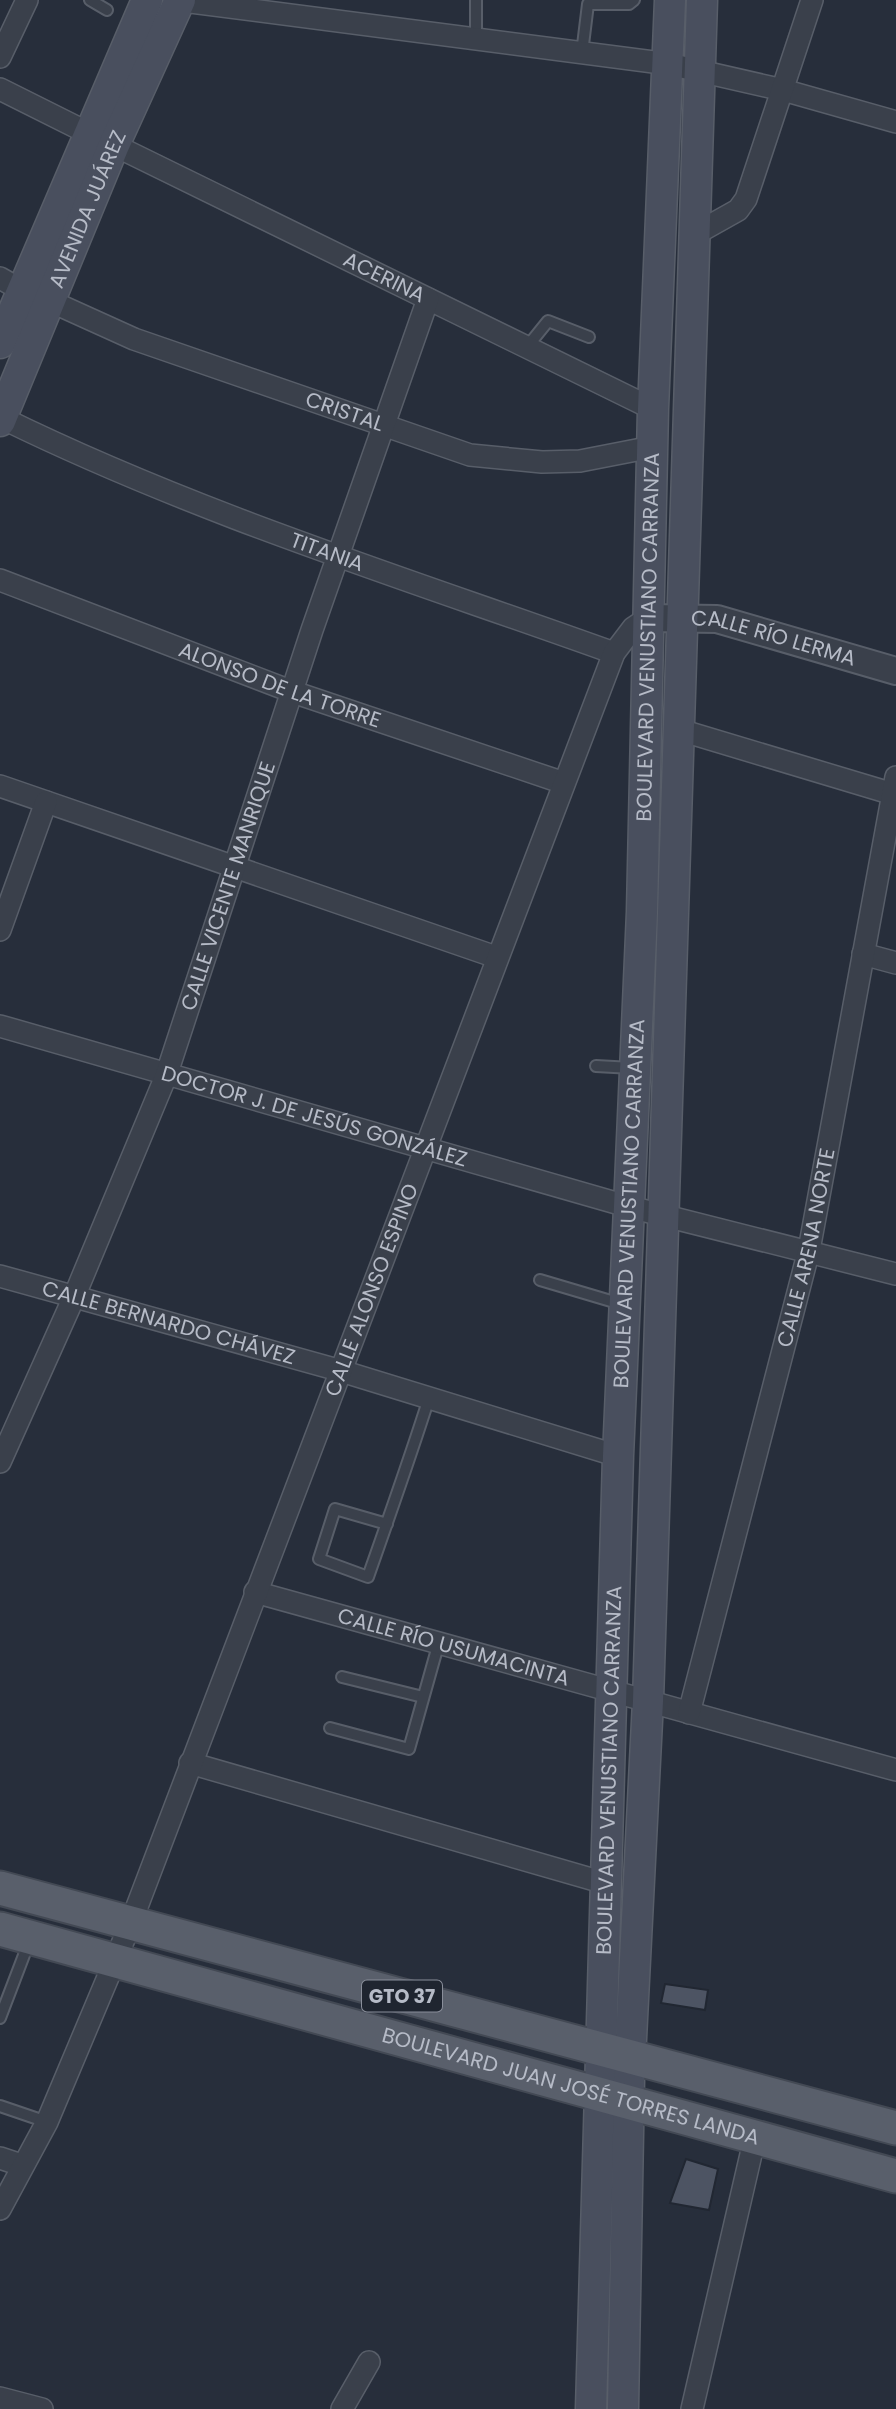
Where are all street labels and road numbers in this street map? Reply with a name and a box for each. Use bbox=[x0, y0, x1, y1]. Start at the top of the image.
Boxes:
street label: AVENIDA JUÁREZ bbox=[41, 126, 133, 292]
street label: ACERINA bbox=[339, 245, 430, 309]
street label: CRISTAL bbox=[302, 384, 388, 438]
street label: BOULEVARD VENUSTIANO CARRANZA bbox=[629, 452, 666, 822]
street label: TITANIA bbox=[286, 525, 368, 578]
street label: CALLE RÍO LERMA bbox=[691, 604, 859, 673]
street label: ALONSO DE LA TORRE bbox=[175, 635, 385, 735]
street label: CALLE VICENTE MANRIQUE bbox=[173, 758, 282, 1014]
street label: BOULEVARD VENUSTIANO CARRANZA bbox=[606, 1018, 651, 1389]
street label: DOCTOR J. DE JESÚS GONZÁLEZ bbox=[158, 1058, 471, 1174]
street label: CALLE ARENA NORTE bbox=[769, 1146, 841, 1350]
street label: CALLE ALONSO ESPINO bbox=[317, 1179, 425, 1400]
street label: CALLE BERNARDO CHÁVEZ bbox=[39, 1273, 299, 1371]
street label: BOULEVARD VENUSTIANO CARRANZA bbox=[589, 1585, 628, 1955]
street label: CALLE RÍO USUMACINTA bbox=[334, 1601, 573, 1693]
road number: GTO 37 bbox=[362, 1980, 442, 2012]
street label: BOULEVARD JUAN JOSÉ TORRES LANDA bbox=[379, 2020, 763, 2152]

